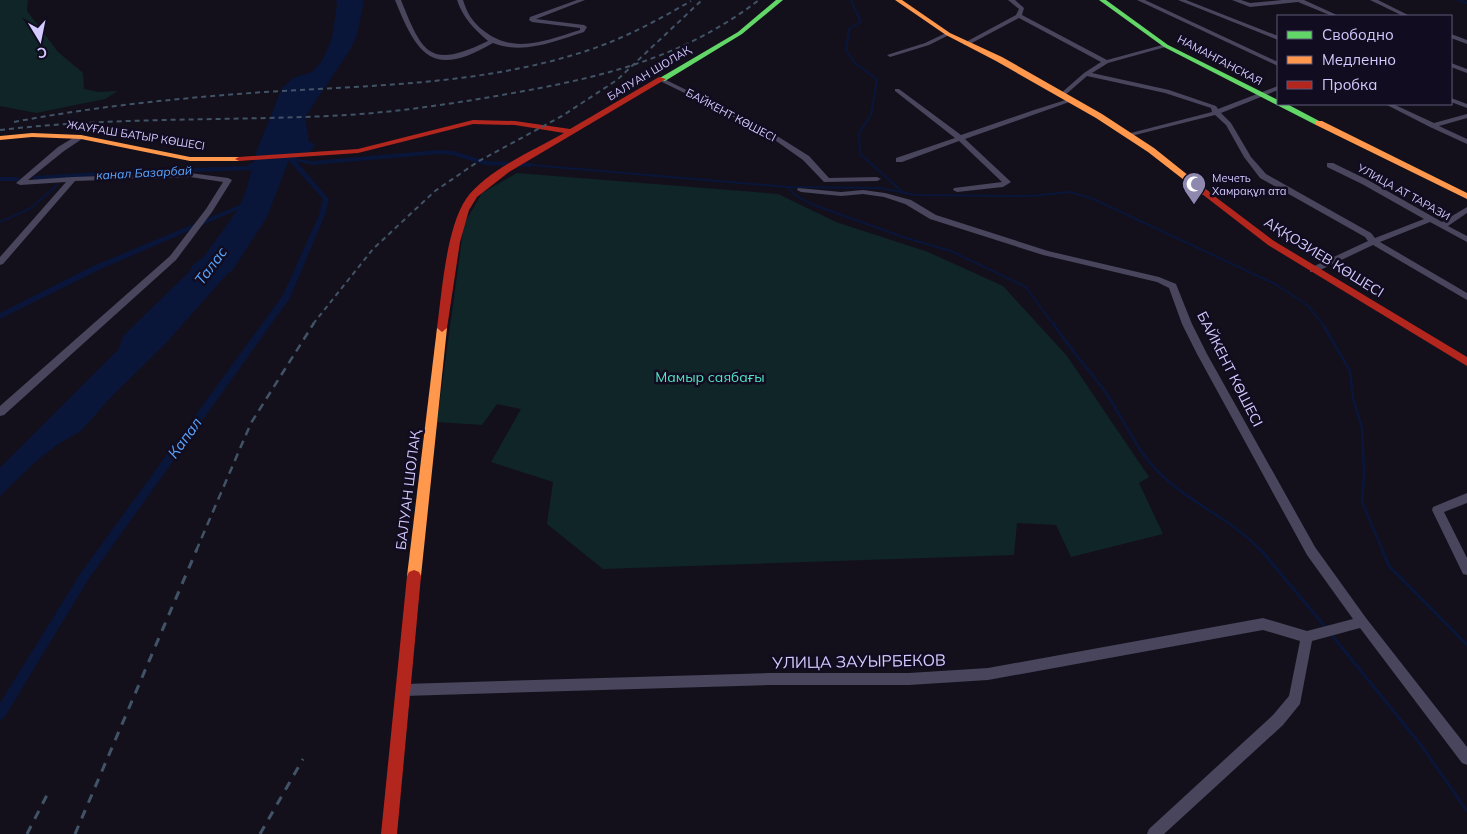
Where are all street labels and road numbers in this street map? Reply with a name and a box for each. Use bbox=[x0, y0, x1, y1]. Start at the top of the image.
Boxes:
street label: НАМАНГАНСКАЯ bbox=[1175, 32, 1265, 88]
street label: БАЛУАН ШОЛАҚ bbox=[605, 42, 694, 103]
street label: БАЙКЕНТ КӨШЕСІ bbox=[684, 85, 778, 145]
street label: ЖАУҒАШ БАТЫР КӨШЕСІ bbox=[66, 117, 206, 153]
street label: УЛИЦА АТ ТАРАЗИ bbox=[1354, 160, 1453, 223]
street label: АҚҚОЗИЕВ КӨШЕСІ bbox=[1261, 213, 1387, 301]
street label: БАЙКЕНТ КӨШЕСІ bbox=[1193, 308, 1267, 430]
street label: БАЛУАН ШОЛАҚ bbox=[392, 429, 424, 551]
street label: УЛИЦА ЗАУЫРБЕКОВ bbox=[771, 649, 946, 673]

